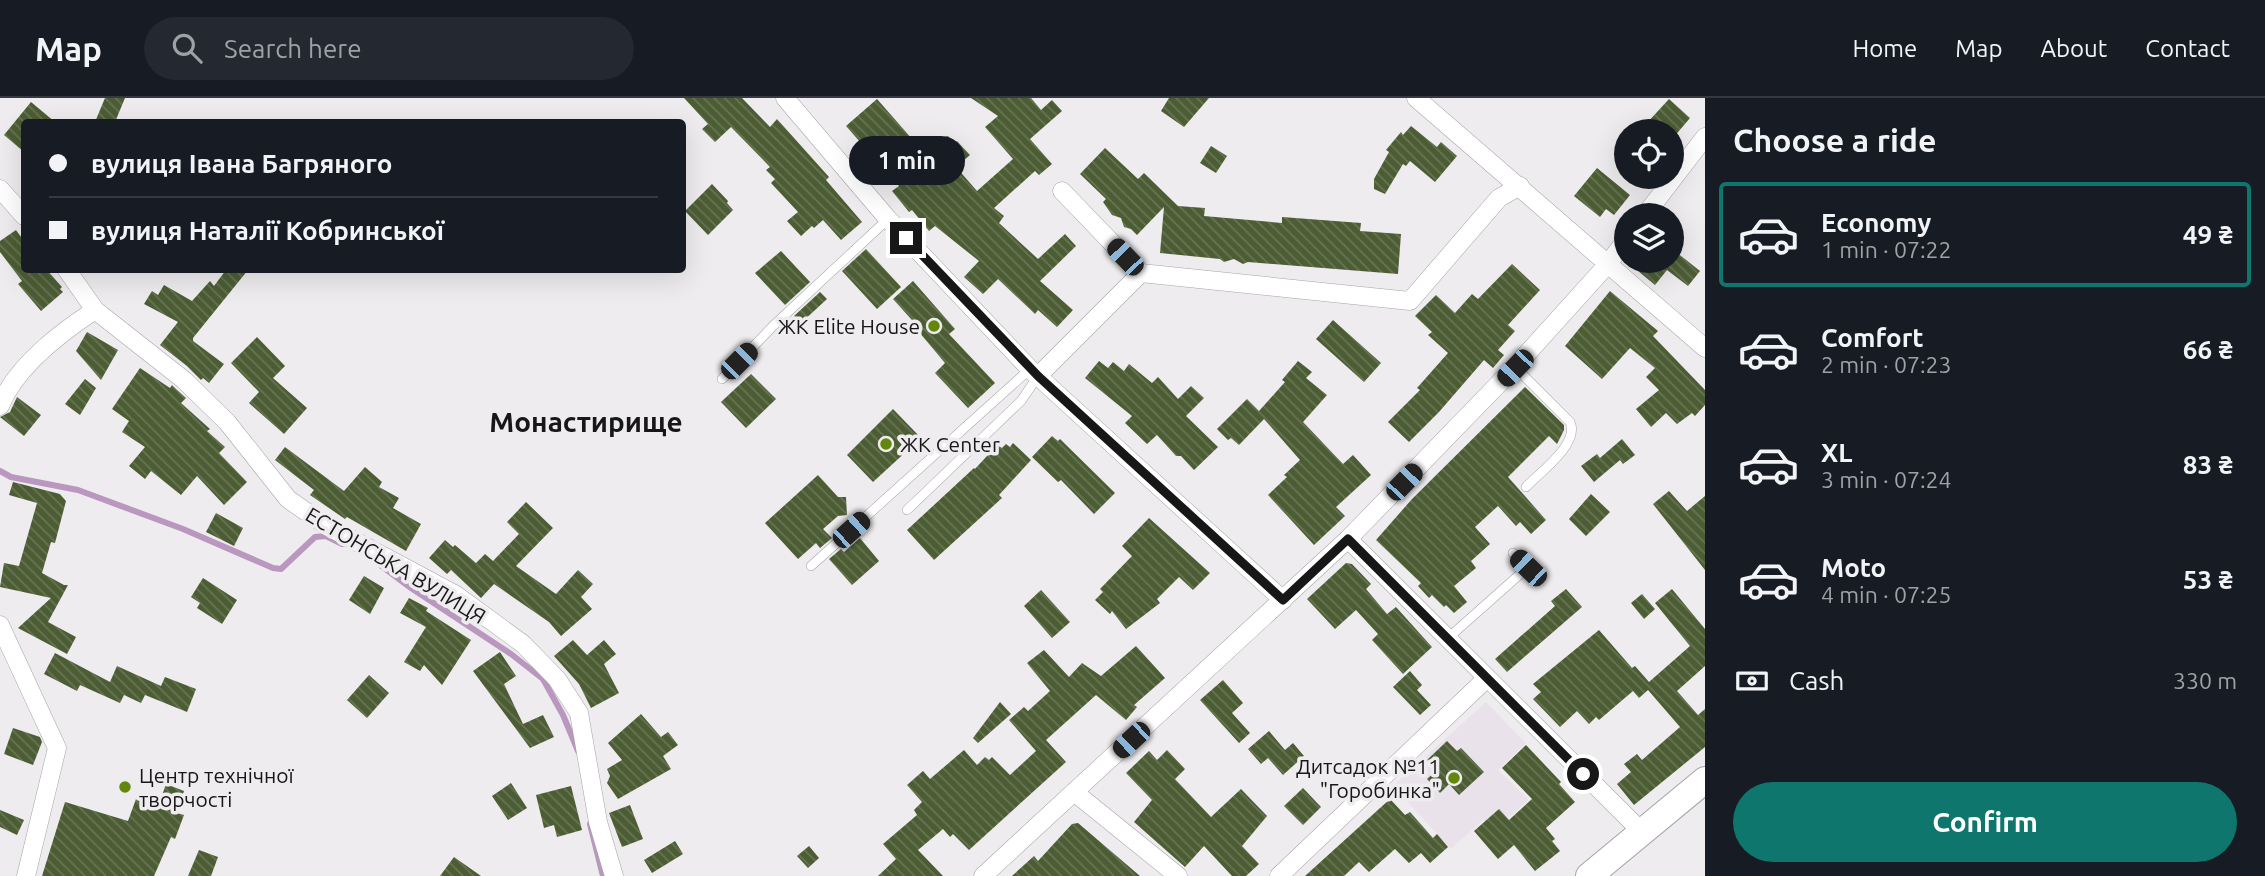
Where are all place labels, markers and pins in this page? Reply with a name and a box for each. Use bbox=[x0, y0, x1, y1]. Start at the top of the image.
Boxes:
place label: ЖК Elite House bbox=[778, 314, 920, 338]
marker: ЖК Elite House bbox=[926, 318, 942, 334]
place label: ЖК Center bbox=[900, 432, 1000, 456]
marker: ЖК Center bbox=[878, 436, 894, 452]
place label: Дитсадок №11 "Горобинка" bbox=[1296, 754, 1440, 802]
place label: Центр технічної творчості bbox=[139, 763, 294, 811]
marker: Дитсадок №11 "Горобинка" bbox=[1446, 770, 1462, 786]
marker: Центр технічної творчості bbox=[117, 779, 133, 795]

